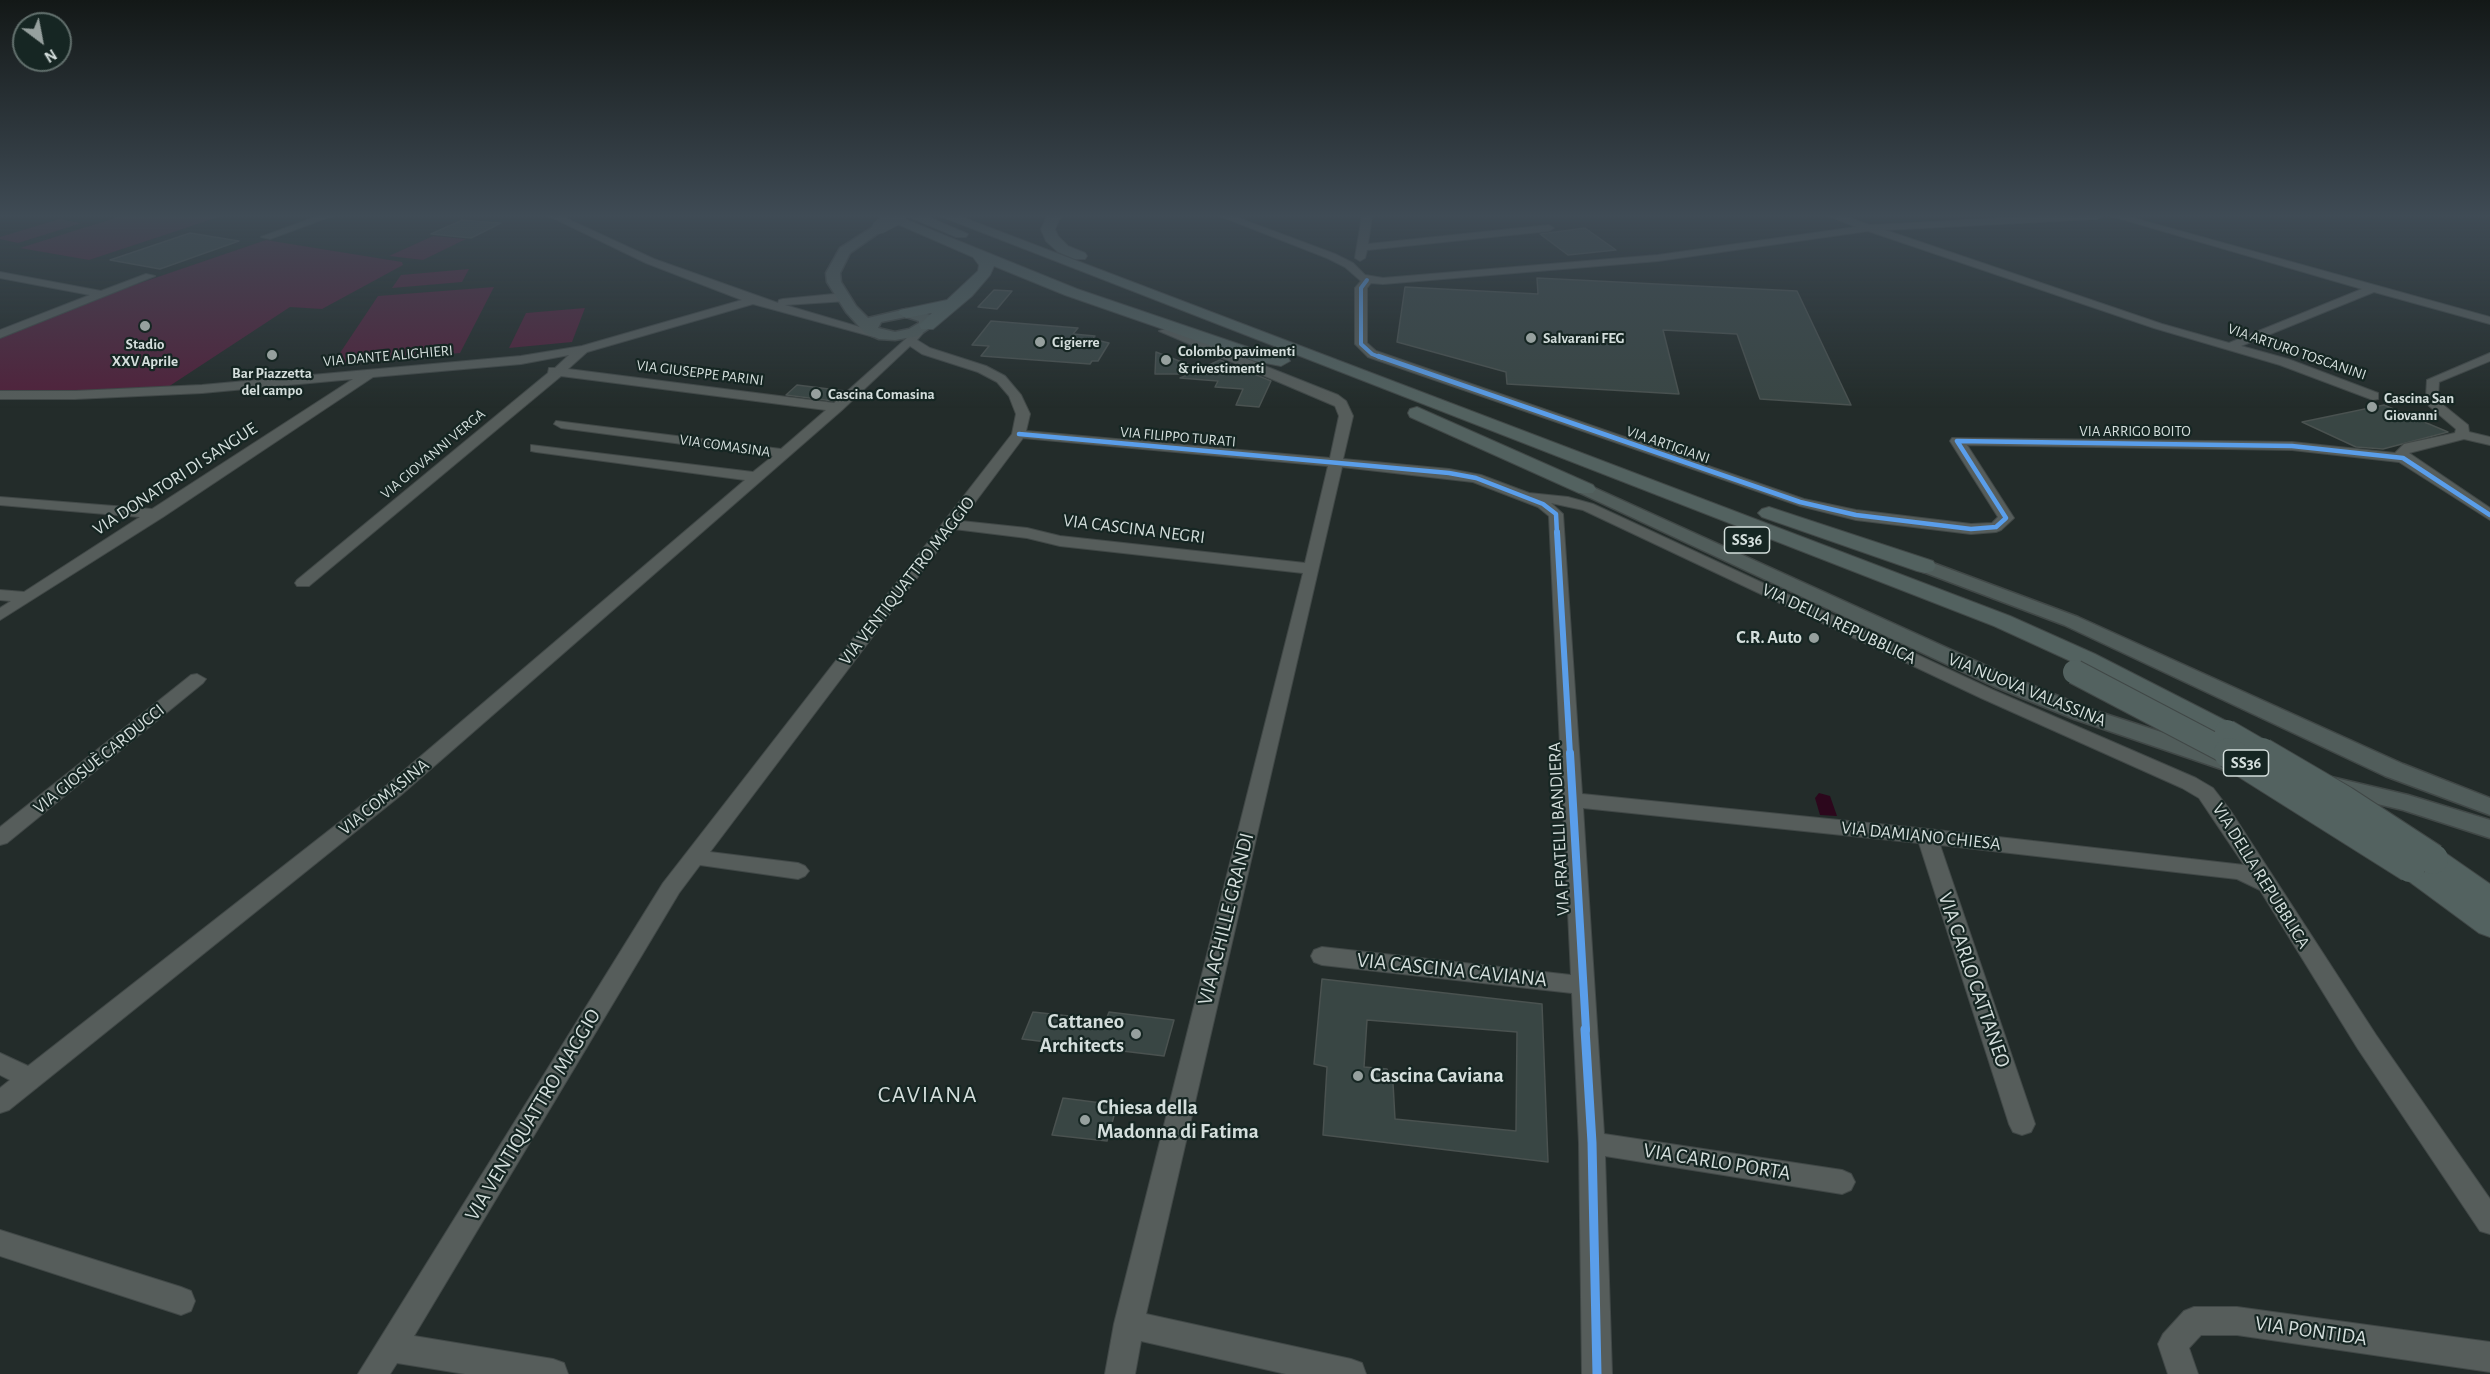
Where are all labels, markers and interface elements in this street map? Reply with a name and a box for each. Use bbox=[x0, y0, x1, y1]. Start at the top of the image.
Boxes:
north arrow bbox=[12, 12, 72, 72]
text: N bbox=[42, 46, 59, 65]
marker: Stadio XXV Aprile bbox=[138, 319, 152, 333]
street label: VIA ARTURO TOSCANINI bbox=[2225, 320, 2369, 384]
place label: Salvarani FEG bbox=[1543, 329, 1625, 347]
marker: Salvarani FEG bbox=[1524, 331, 1538, 345]
place label: Cigierre bbox=[1052, 333, 1100, 351]
place label: Stadio XXV Aprile bbox=[112, 335, 178, 370]
marker: Cigierre bbox=[1033, 335, 1047, 349]
street label: VIA DANTE ALIGHIERI bbox=[322, 341, 454, 371]
place label: Colombo pavimenti & rivestimenti bbox=[1178, 342, 1295, 377]
marker: Bar Piazzetta del campo bbox=[265, 348, 279, 362]
marker: Colombo pavimenti & rivestimenti bbox=[1159, 353, 1173, 367]
street label: VIA GIUSEPPE PARINI bbox=[635, 356, 765, 390]
place label: Bar Piazzetta del campo bbox=[232, 364, 312, 399]
place label: Cascina Comasina bbox=[828, 385, 935, 403]
marker: Cascina Comasina bbox=[809, 387, 823, 401]
place label: Cascina San Giovanni bbox=[2384, 389, 2454, 424]
marker: Cascina San Giovanni bbox=[2365, 400, 2379, 414]
street label: VIA GIOVANNI VERGA bbox=[377, 405, 489, 503]
street label: VIA DONATORI DI SANGUE bbox=[89, 418, 261, 540]
street label: VIA ARTIGIANI bbox=[1624, 422, 1712, 468]
street label: VIA ARRIGO BOITO bbox=[2079, 422, 2191, 440]
street label: VIA FILIPPO TURATI bbox=[1119, 423, 1237, 451]
street label: VIA COMASINA bbox=[678, 431, 772, 461]
street label: VIA VENTIQUATTRO MAGGIO bbox=[834, 492, 980, 670]
street label: VIA CASCINA NEGRI bbox=[1062, 510, 1206, 548]
road number: SS36 bbox=[1724, 527, 1770, 553]
street label: VIA DELLA REPUBBLICA bbox=[1759, 579, 1919, 669]
place label: C.R. Auto bbox=[1736, 627, 1802, 649]
marker: C.R. Auto bbox=[1807, 631, 1821, 645]
street label: VIA NUOVA VALASSINA bbox=[1945, 648, 2109, 732]
street label: VIA GIOSUÈ CARDUCCI bbox=[29, 699, 169, 819]
street label: VIA FRATELLI BANDIERA bbox=[1544, 742, 1574, 916]
road number: SS36 bbox=[2224, 750, 2268, 776]
street label: VIA COMASINA bbox=[335, 754, 433, 840]
street label: VIA DELLA REPUBBLICA bbox=[2207, 799, 2315, 953]
street label: VIA DAMIANO CHIESA bbox=[1840, 817, 2002, 855]
street label: VIA ACHILLE GRANDI bbox=[1192, 830, 1260, 1008]
street label: VIA CARLO CATTANEO bbox=[1932, 889, 2016, 1071]
street label: VIA CASCINA CAVIANA bbox=[1356, 947, 1548, 993]
street label: VIA VENTIQUATTRO MAGGIO bbox=[460, 1004, 606, 1226]
place label: Cattaneo Architects bbox=[1039, 1009, 1124, 1059]
marker: Cattaneo Architects bbox=[1129, 1027, 1143, 1041]
place label: Cascina Caviana bbox=[1370, 1063, 1504, 1089]
marker: Cascina Caviana bbox=[1351, 1069, 1365, 1083]
district label: CAVIANA bbox=[878, 1081, 978, 1109]
place label: Chiesa della Madonna di Fatima bbox=[1097, 1095, 1259, 1145]
marker: Chiesa della Madonna di Fatima bbox=[1078, 1113, 1092, 1127]
street label: VIA CARLO PORTA bbox=[1641, 1138, 1793, 1186]
street label: VIA PONTIDA bbox=[2253, 1311, 2369, 1351]

